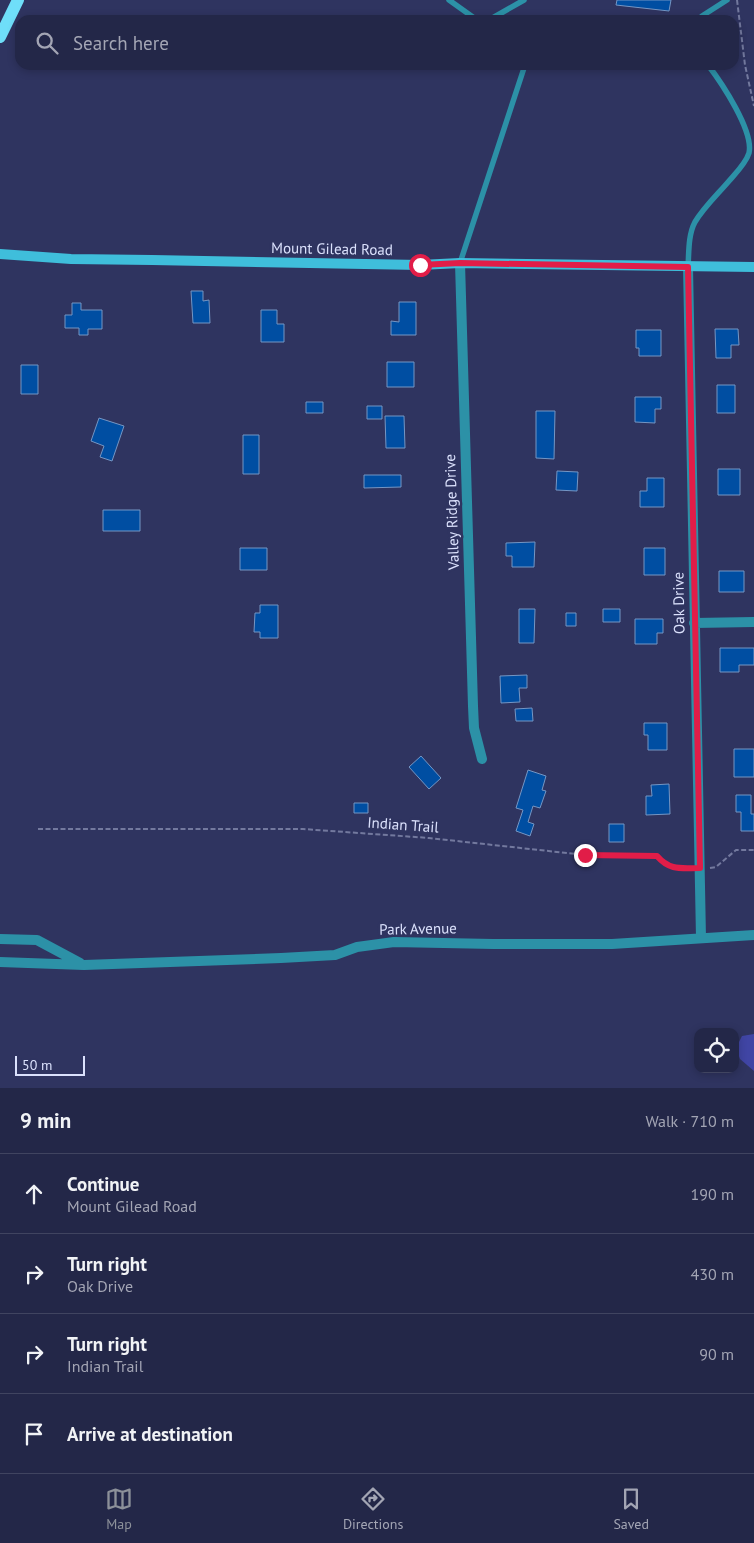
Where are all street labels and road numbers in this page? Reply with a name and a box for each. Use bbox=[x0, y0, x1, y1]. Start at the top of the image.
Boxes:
street label: Mount Gilead Road bbox=[271, 238, 393, 259]
street label: Valley Ridge Drive bbox=[440, 454, 463, 571]
street label: Oak Drive bbox=[668, 572, 689, 634]
street label: Indian Trail bbox=[367, 813, 440, 837]
street label: Park Avenue bbox=[379, 918, 457, 939]

